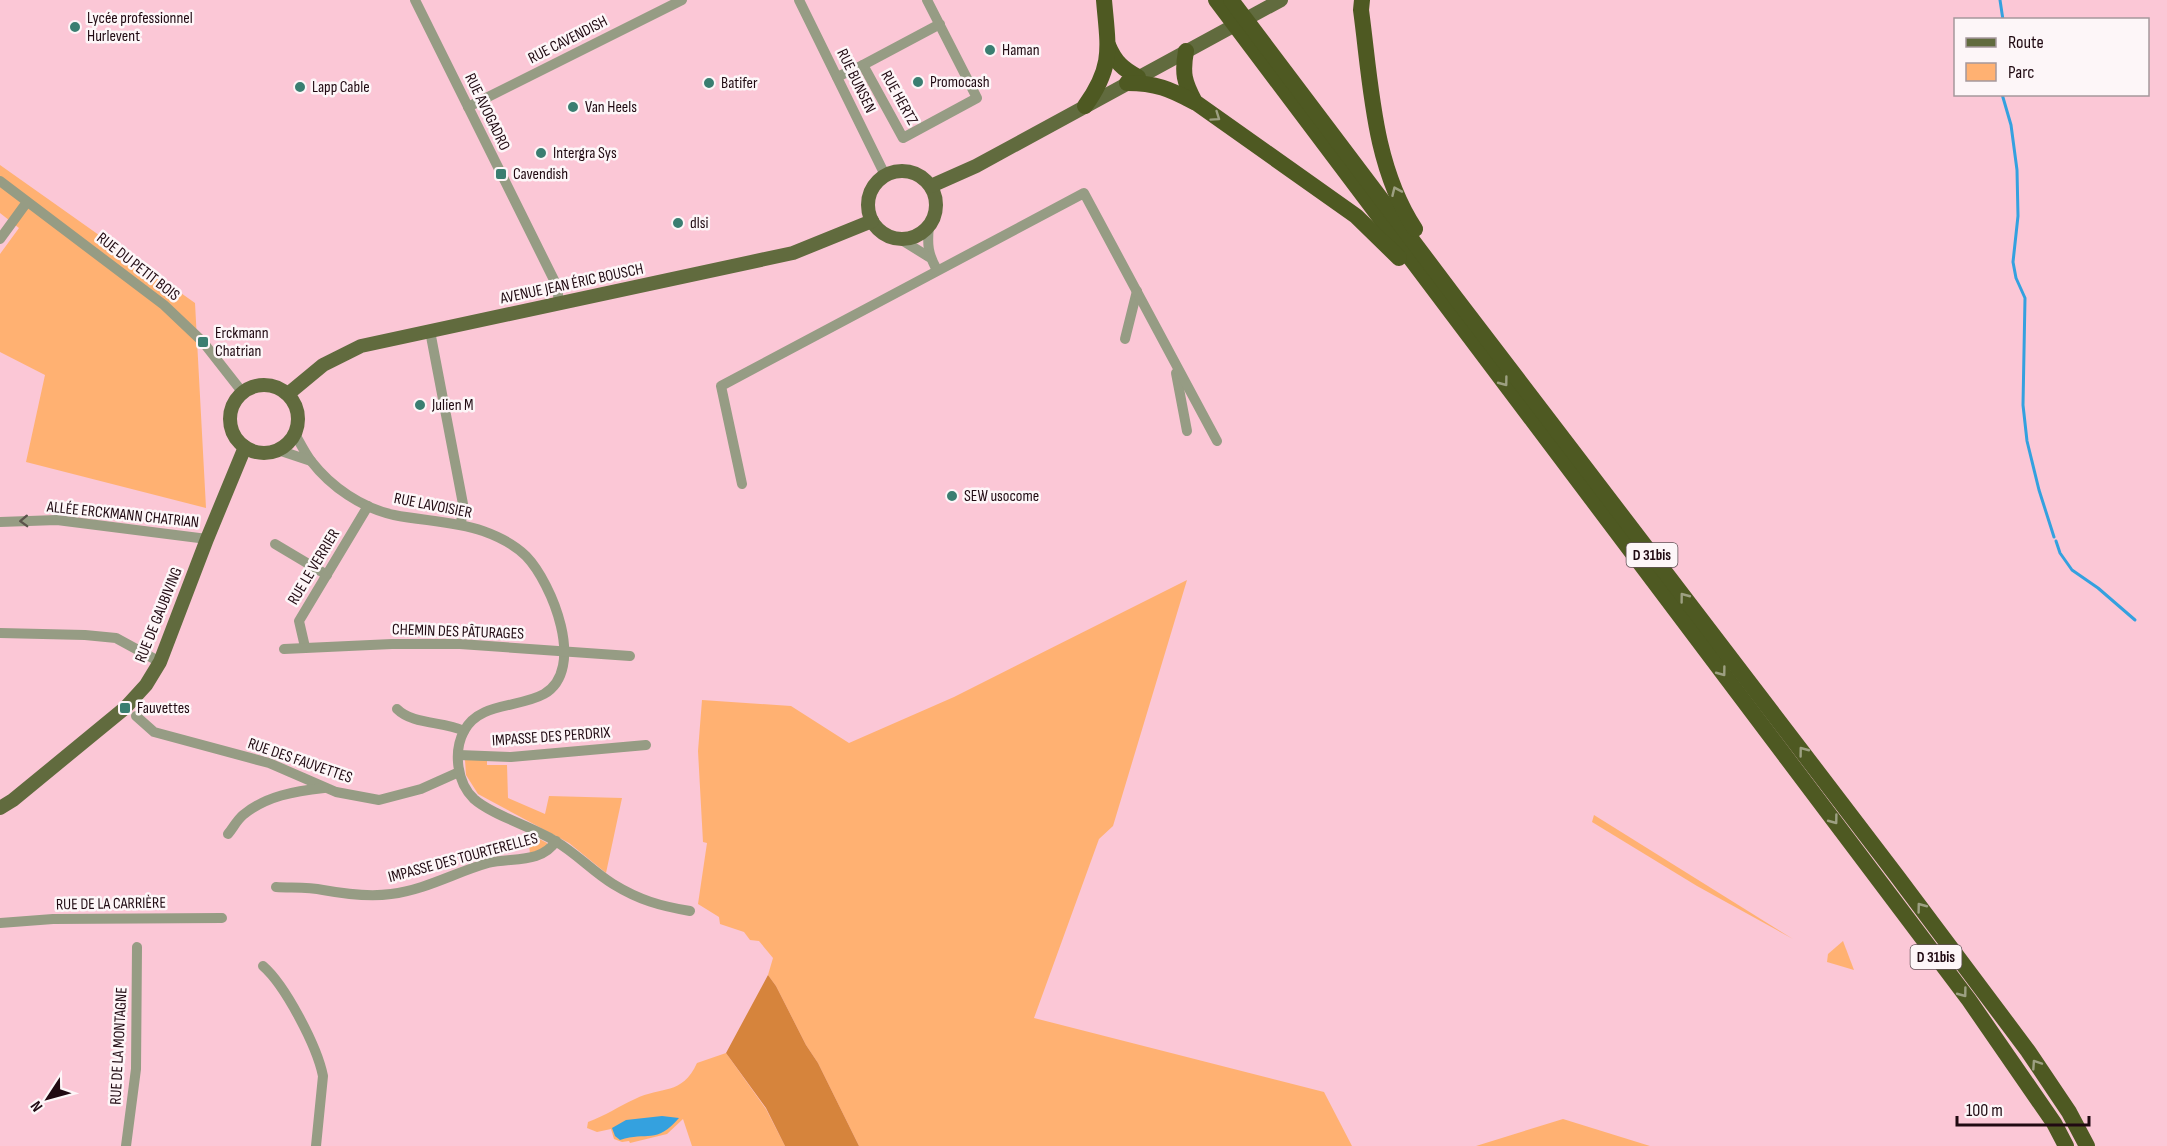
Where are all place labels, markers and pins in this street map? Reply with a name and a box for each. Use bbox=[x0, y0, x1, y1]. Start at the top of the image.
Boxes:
place label: Lycée professionnel Hurlevent bbox=[87, 9, 193, 46]
marker: Lycée professionnel Hurlevent bbox=[68, 20, 82, 34]
place label: Haman bbox=[1002, 41, 1040, 60]
marker: Haman bbox=[983, 43, 997, 57]
place label: Promocash bbox=[930, 73, 990, 92]
place label: Batifer bbox=[721, 74, 758, 93]
marker: Promocash bbox=[911, 75, 925, 89]
marker: Batifer bbox=[702, 76, 716, 90]
place label: Lapp Cable bbox=[312, 78, 370, 97]
marker: Lapp Cable bbox=[293, 80, 307, 94]
place label: Van Heels bbox=[585, 98, 637, 117]
marker: Van Heels bbox=[566, 100, 580, 114]
place label: Intergra Sys bbox=[553, 144, 617, 163]
marker: Intergra Sys bbox=[534, 146, 548, 160]
place label: Cavendish bbox=[513, 165, 568, 184]
marker: Cavendish bbox=[494, 167, 508, 181]
place label: dlsi bbox=[690, 214, 708, 233]
marker: dlsi bbox=[671, 216, 685, 230]
place label: Erckmann Chatrian bbox=[215, 324, 269, 361]
marker: Erckmann Chatrian bbox=[196, 335, 210, 349]
place label: Julien M bbox=[431, 396, 474, 415]
marker: Julien M bbox=[413, 398, 427, 412]
place label: SEW usocome bbox=[964, 487, 1039, 506]
marker: SEW usocome bbox=[945, 489, 959, 503]
place label: Fauvettes bbox=[137, 699, 190, 718]
marker: Fauvettes bbox=[118, 701, 132, 715]

